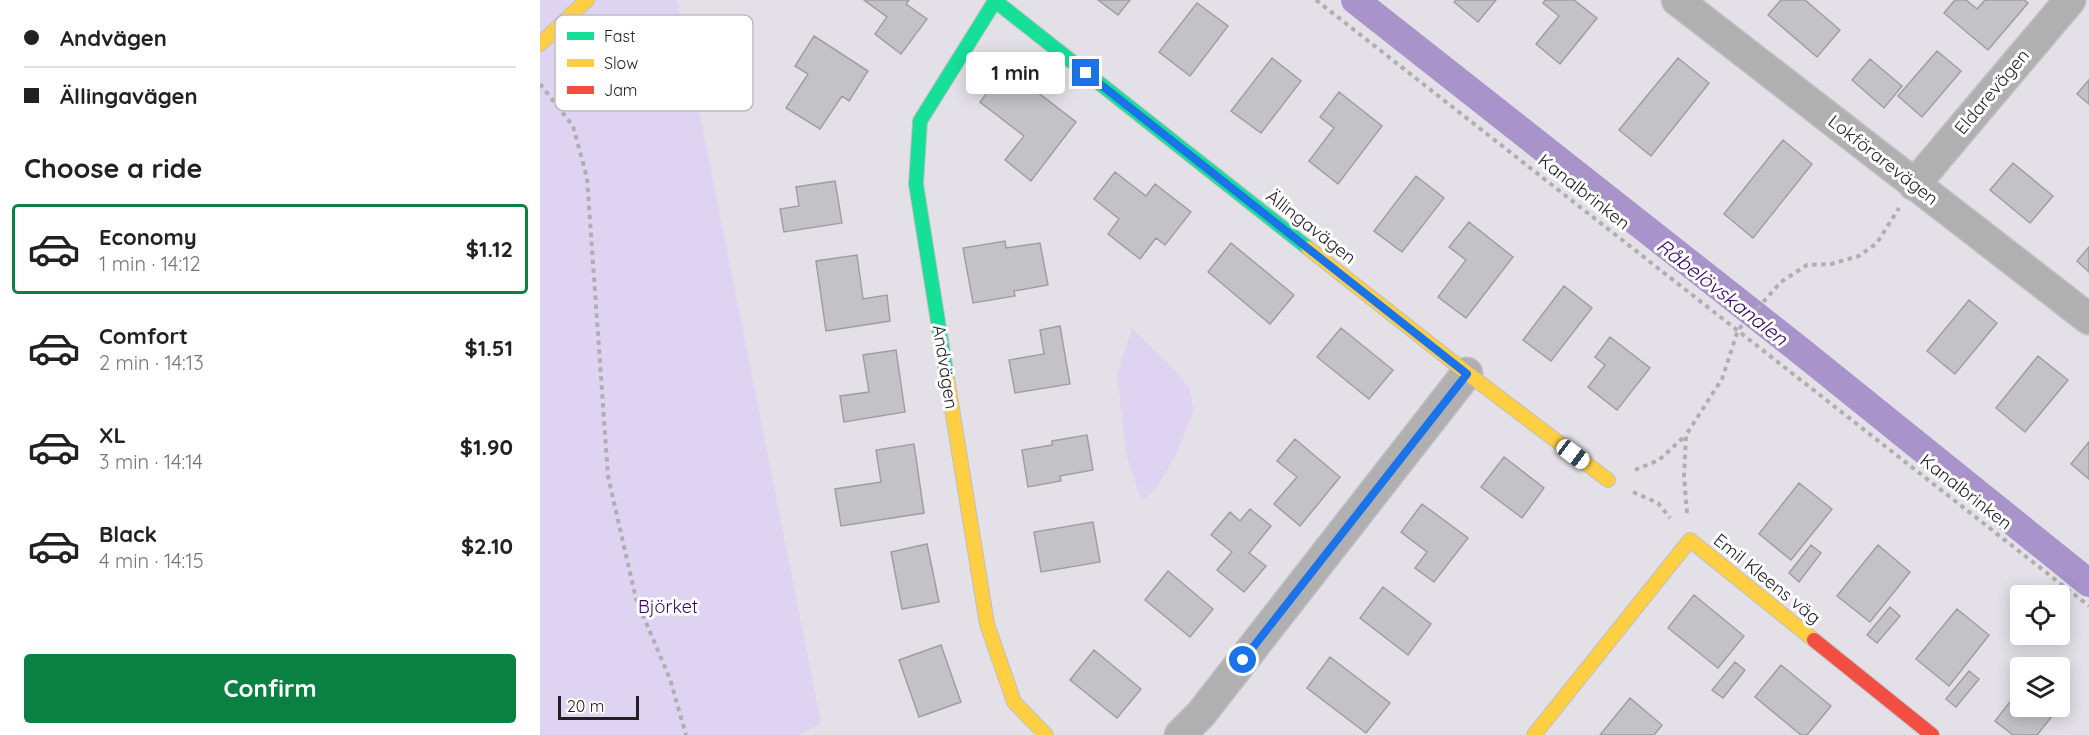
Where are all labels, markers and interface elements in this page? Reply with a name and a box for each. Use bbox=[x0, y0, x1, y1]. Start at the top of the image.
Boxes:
legend bbox=[555, 15, 753, 111]
text: Andvägen bbox=[60, 24, 167, 52]
text: Fast bbox=[604, 26, 635, 46]
street label: Eldarevägen bbox=[1949, 44, 2034, 139]
callout: 1 min bbox=[966, 52, 1065, 94]
text: Slow bbox=[604, 53, 638, 73]
route end bbox=[1072, 59, 1099, 86]
text: 1 min bbox=[991, 60, 1040, 85]
text: Jam bbox=[604, 80, 637, 100]
text: Ällingavägen bbox=[60, 82, 198, 110]
street label: Lokförarevägen bbox=[1824, 109, 1943, 210]
street label: Kanalbrinken bbox=[1534, 149, 1635, 235]
text: Choose a ride bbox=[24, 151, 202, 185]
street label: Ällingavägen bbox=[1262, 184, 1361, 269]
icon: car bbox=[27, 222, 81, 276]
text: Economy bbox=[99, 223, 197, 251]
water label: Råbelövskanalen bbox=[1652, 233, 1793, 351]
text: $1.12 bbox=[466, 235, 513, 263]
text: 1 min · 14:12 bbox=[99, 251, 201, 276]
icon: car bbox=[27, 321, 81, 375]
text: Comfort bbox=[99, 322, 188, 350]
street label: Andvägen bbox=[928, 323, 963, 411]
text: $1.51 bbox=[465, 334, 513, 362]
text: 2 min · 14:13 bbox=[99, 350, 204, 375]
icon: car bbox=[27, 420, 81, 474]
text: XL bbox=[99, 421, 126, 449]
text: $1.90 bbox=[460, 433, 513, 461]
car bbox=[1553, 436, 1593, 472]
text: 3 min · 14:14 bbox=[99, 449, 203, 474]
street label: Kanalbrinken bbox=[1916, 449, 2017, 535]
icon: car bbox=[27, 519, 81, 573]
text: Black bbox=[99, 520, 157, 548]
street label: Emil Kleens väg bbox=[1709, 528, 1826, 629]
text: $2.10 bbox=[461, 532, 513, 560]
text: 4 min · 14:15 bbox=[99, 548, 204, 573]
map controls bbox=[2010, 585, 2070, 717]
button: locate bbox=[2010, 585, 2070, 645]
park label: Björket bbox=[638, 595, 698, 618]
route start bbox=[1229, 646, 1256, 673]
button: Confirm bbox=[24, 654, 516, 723]
button: layers bbox=[2010, 657, 2070, 717]
scale bar bbox=[558, 693, 639, 720]
text: 20 m bbox=[567, 696, 604, 716]

